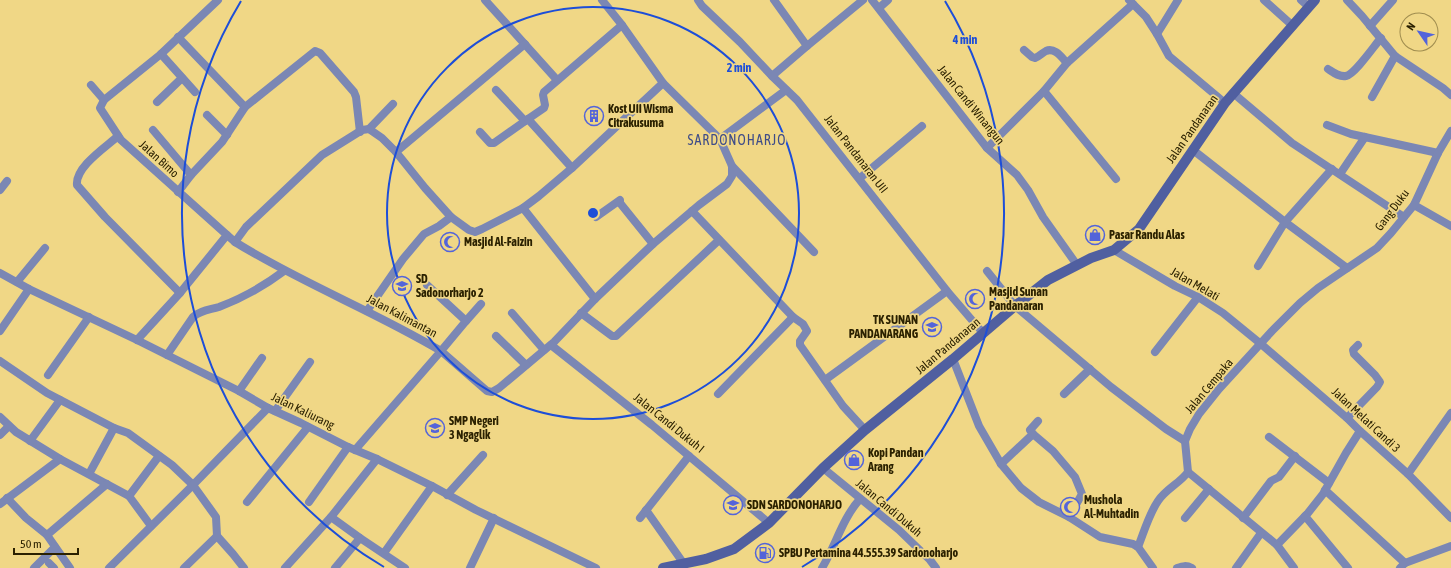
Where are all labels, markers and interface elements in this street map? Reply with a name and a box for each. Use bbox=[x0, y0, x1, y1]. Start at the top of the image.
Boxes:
north arrow bbox=[1399, 12, 1439, 52]
text: N bbox=[1404, 20, 1418, 32]
text: 4 min bbox=[952, 33, 977, 47]
text: 2 min bbox=[727, 61, 751, 75]
street label: Jalan Candi Winangun bbox=[935, 63, 1007, 147]
street label: Jalan Pandanaran bbox=[1163, 92, 1221, 166]
place label: Kost UII Wisma Citrakusuma bbox=[608, 102, 674, 130]
building icon: Kost UII Wisma Citrakusuma bbox=[583, 105, 605, 127]
street label: Jalan Pandanaran UII bbox=[821, 112, 891, 196]
district label: SARDONOHARJO bbox=[688, 132, 786, 148]
street label: Jalan Bimo bbox=[136, 138, 182, 181]
street label: Gang Duku bbox=[1372, 186, 1412, 233]
centre of rings bbox=[586, 206, 600, 220]
shop icon: Pasar Randu Alas bbox=[1084, 224, 1106, 246]
place label: Pasar Randu Alas bbox=[1109, 228, 1185, 242]
mosque icon: Masjid Al-Faizin bbox=[439, 231, 461, 253]
place label: Masjid Al-Faizin bbox=[464, 235, 533, 249]
street label: Jalan Melati bbox=[1168, 264, 1222, 304]
place label: SD Sadonorharjo 2 bbox=[416, 272, 484, 300]
school or university icon: SD Sadonorharjo 2 bbox=[391, 275, 413, 297]
place label: Masjid Sunan Pandanaran bbox=[989, 285, 1048, 313]
mosque icon: Masjid Sunan Pandanaran bbox=[964, 288, 986, 310]
street label: Jalan Kalimantan bbox=[364, 292, 440, 340]
place label: TK SUNAN PANDANARANG bbox=[849, 313, 919, 341]
street label: Jalan Pandanaran bbox=[913, 315, 983, 377]
school or university icon: TK SUNAN PANDANARANG bbox=[921, 316, 943, 338]
street label: Jalan Cempaka bbox=[1182, 356, 1236, 416]
street label: Jalan Melati Candi 3 bbox=[1329, 385, 1403, 455]
street label: Jalan Kaliurang bbox=[269, 390, 338, 433]
street label: Jalan Candi Dukuh I bbox=[631, 390, 707, 456]
place label: SMP Negeri 3 Ngaglik bbox=[449, 414, 499, 442]
school or university icon: SMP Negeri 3 Ngaglik bbox=[424, 417, 446, 439]
place label: Kopi Pandan Arang bbox=[867, 446, 924, 474]
shop icon: Kopi Pandan Arang bbox=[843, 449, 865, 471]
street label: Jalan Candi Dukuh bbox=[853, 476, 925, 540]
place label: Mushola Al-Muhtadin bbox=[1083, 493, 1139, 521]
school or university icon: SDN SARDONOHARJO bbox=[722, 494, 744, 516]
mosque icon: Mushola Al-Muhtadin bbox=[1059, 496, 1081, 518]
place label: SDN SARDONOHARJO bbox=[747, 498, 842, 512]
scale bar bbox=[14, 530, 78, 556]
text: 50 m bbox=[20, 537, 42, 551]
fuel station icon: SPBU Pertamina 44.555.39 Sardonoharjo bbox=[754, 542, 776, 564]
place label: SPBU Pertamina 44.555.39 Sardonoharjo bbox=[779, 546, 958, 560]

